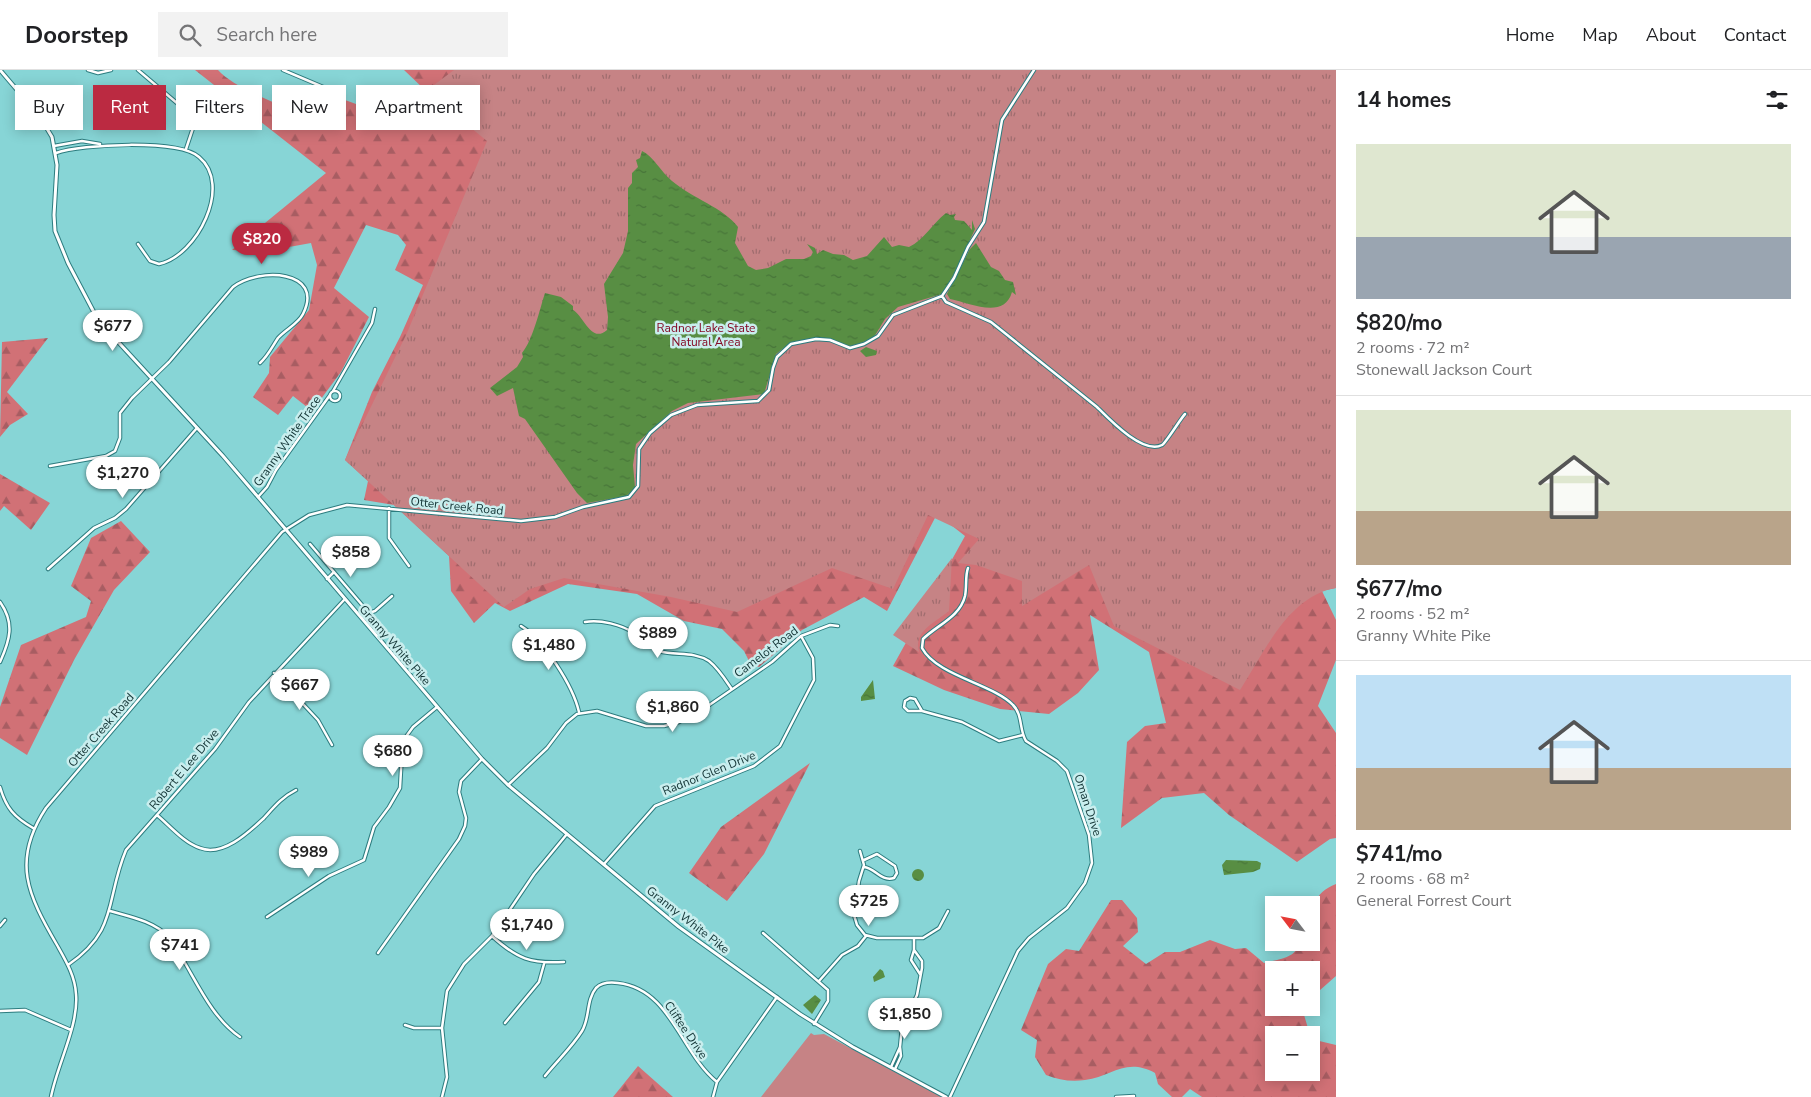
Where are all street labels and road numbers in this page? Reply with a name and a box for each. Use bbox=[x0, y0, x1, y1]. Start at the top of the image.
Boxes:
street label: Granny White Trace bbox=[250, 392, 324, 490]
street label: Otter Creek Road bbox=[410, 493, 504, 519]
street label: Granny White Pike bbox=[356, 602, 434, 688]
street label: Camelot Road bbox=[731, 623, 801, 681]
street label: Otter Creek Road bbox=[64, 690, 138, 770]
street label: Robert E Lee Drive bbox=[146, 725, 222, 813]
street label: Radnor Glen Drive bbox=[660, 747, 758, 799]
street label: Oman Drive bbox=[1070, 772, 1106, 838]
street label: Granny White Pike bbox=[643, 883, 733, 957]
street label: Cliftee Drive bbox=[661, 998, 711, 1062]

